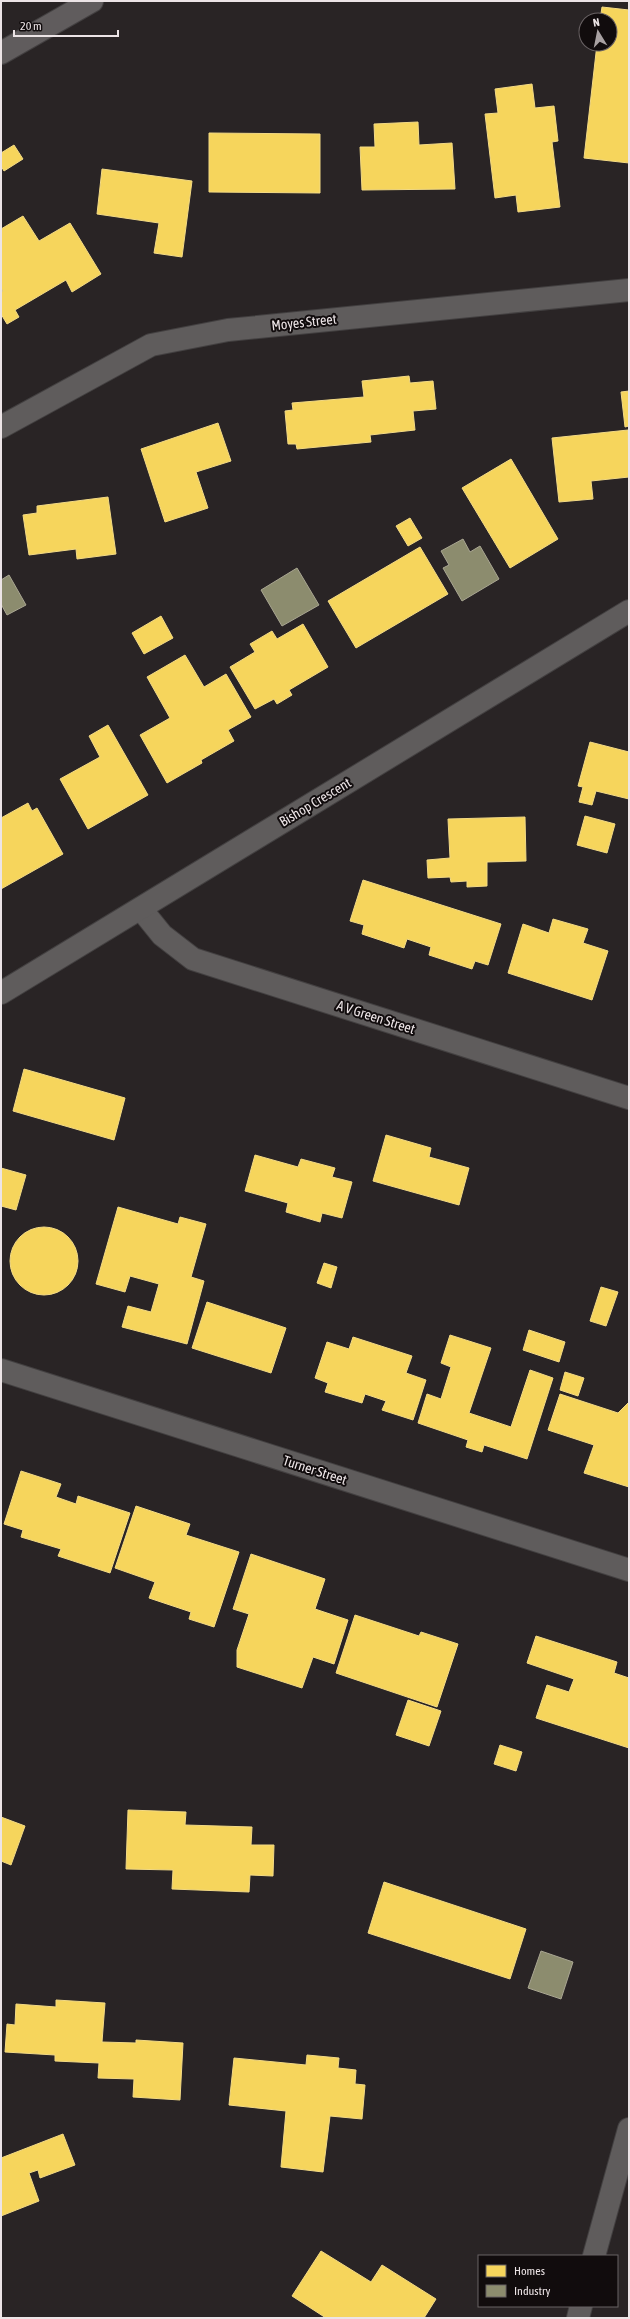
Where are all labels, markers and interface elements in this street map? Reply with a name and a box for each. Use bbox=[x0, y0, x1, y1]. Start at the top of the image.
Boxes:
scale bar bbox=[14, 12, 118, 38]
north arrow bbox=[578, 12, 618, 52]
text: N bbox=[592, 16, 601, 29]
text: 20 m bbox=[20, 19, 42, 33]
street label: Moyes Street bbox=[271, 311, 337, 333]
street label: Bishop Crescent bbox=[276, 774, 354, 830]
street label: A V Green Street bbox=[335, 997, 417, 1037]
street label: Turner Street bbox=[281, 1452, 349, 1488]
legend bbox=[478, 2255, 618, 2307]
text: Homes bbox=[514, 2264, 545, 2278]
text: Industry bbox=[514, 2284, 551, 2298]

